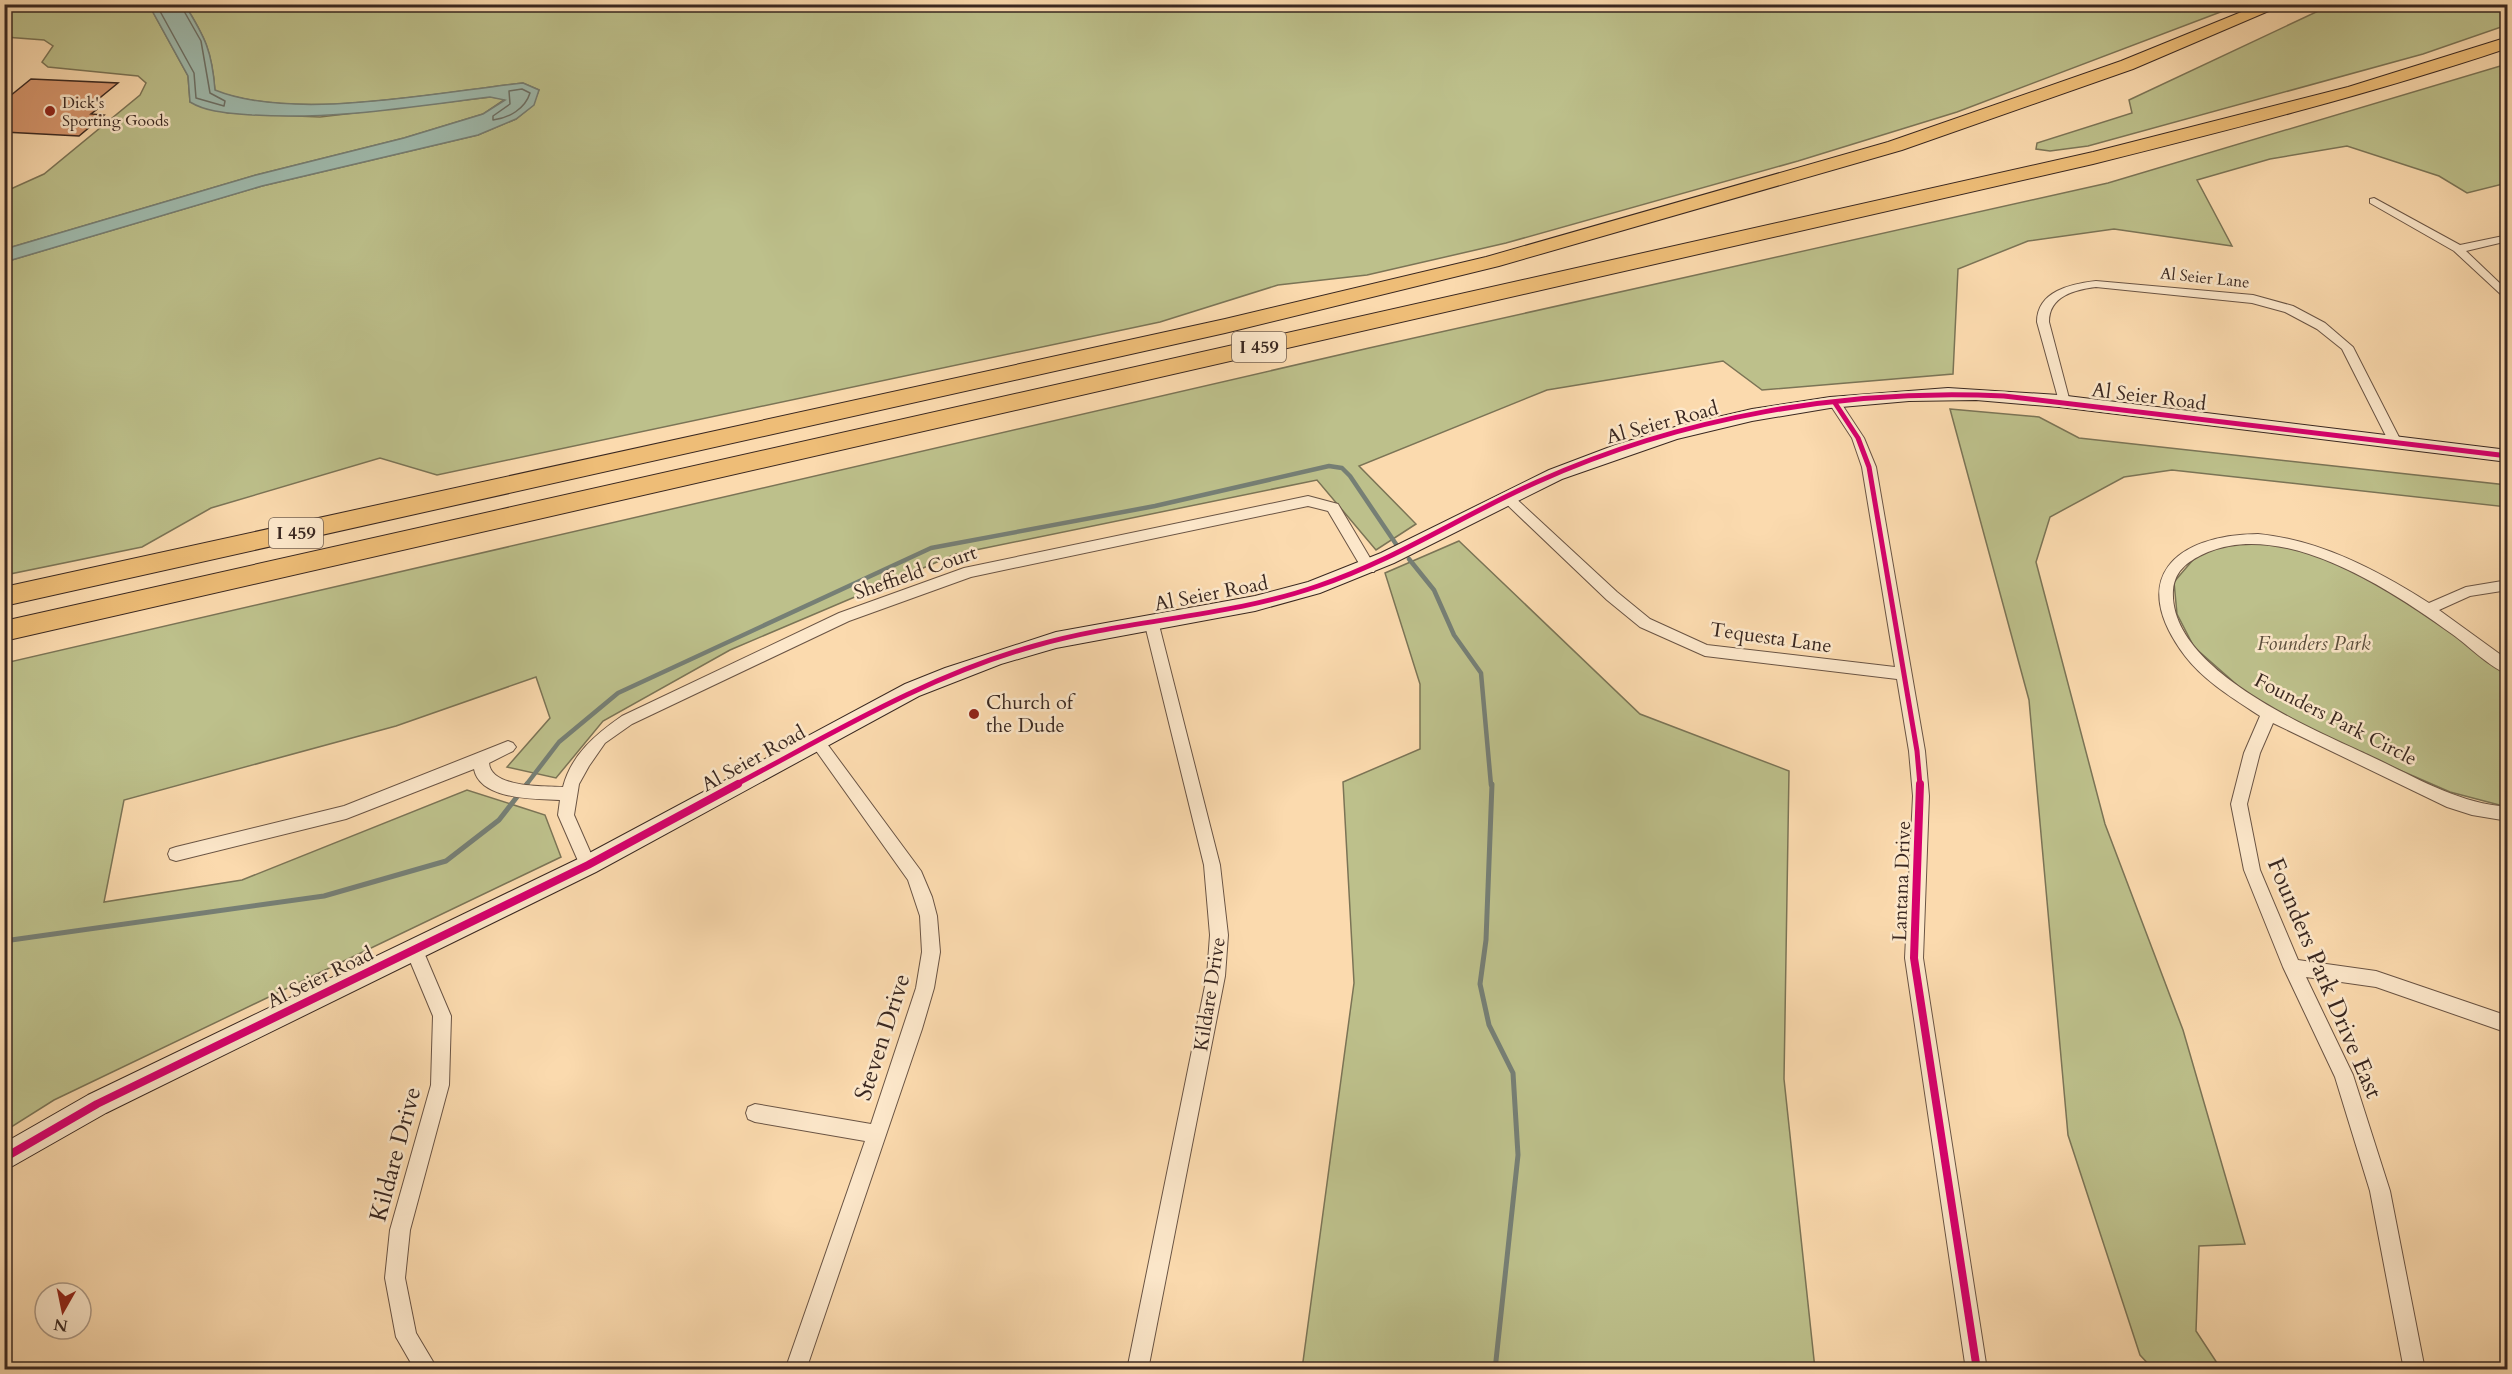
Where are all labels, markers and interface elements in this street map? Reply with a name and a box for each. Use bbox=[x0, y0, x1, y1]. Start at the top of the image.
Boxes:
place label: Dick's Sporting Goods bbox=[62, 92, 169, 132]
marker: Dick's Sporting Goods bbox=[43, 104, 57, 118]
street label: Al Seier Lane bbox=[2159, 262, 2251, 294]
road number: I 459 bbox=[1232, 332, 1286, 362]
street label: Al Seier Road bbox=[2090, 376, 2208, 417]
street label: Al Seier Road bbox=[1603, 394, 1722, 450]
road number: I 459 bbox=[269, 518, 323, 548]
street label: Sheffield Court bbox=[850, 539, 981, 606]
street label: Al Seier Road bbox=[1152, 569, 1271, 618]
street label: Tequesta Lane bbox=[1708, 616, 1834, 659]
park label: Founders Park bbox=[2257, 630, 2371, 657]
street label: Founders Park Circle bbox=[2250, 667, 2422, 772]
place label: Church of the Dude bbox=[986, 689, 1076, 739]
marker: Church of the Dude bbox=[967, 707, 981, 721]
street label: Al Seier Road bbox=[696, 719, 810, 798]
street label: Lantana Drive bbox=[1886, 820, 1917, 942]
street label: Founders Park Drive East bbox=[2259, 853, 2390, 1104]
street label: Kildare Drive bbox=[1187, 935, 1232, 1053]
street label: Al Seier Road bbox=[263, 940, 378, 1015]
street label: Steven Drive bbox=[846, 969, 919, 1105]
street label: Kildare Drive bbox=[362, 1083, 429, 1225]
north arrow bbox=[33, 1281, 93, 1341]
text: N bbox=[52, 1313, 69, 1337]

